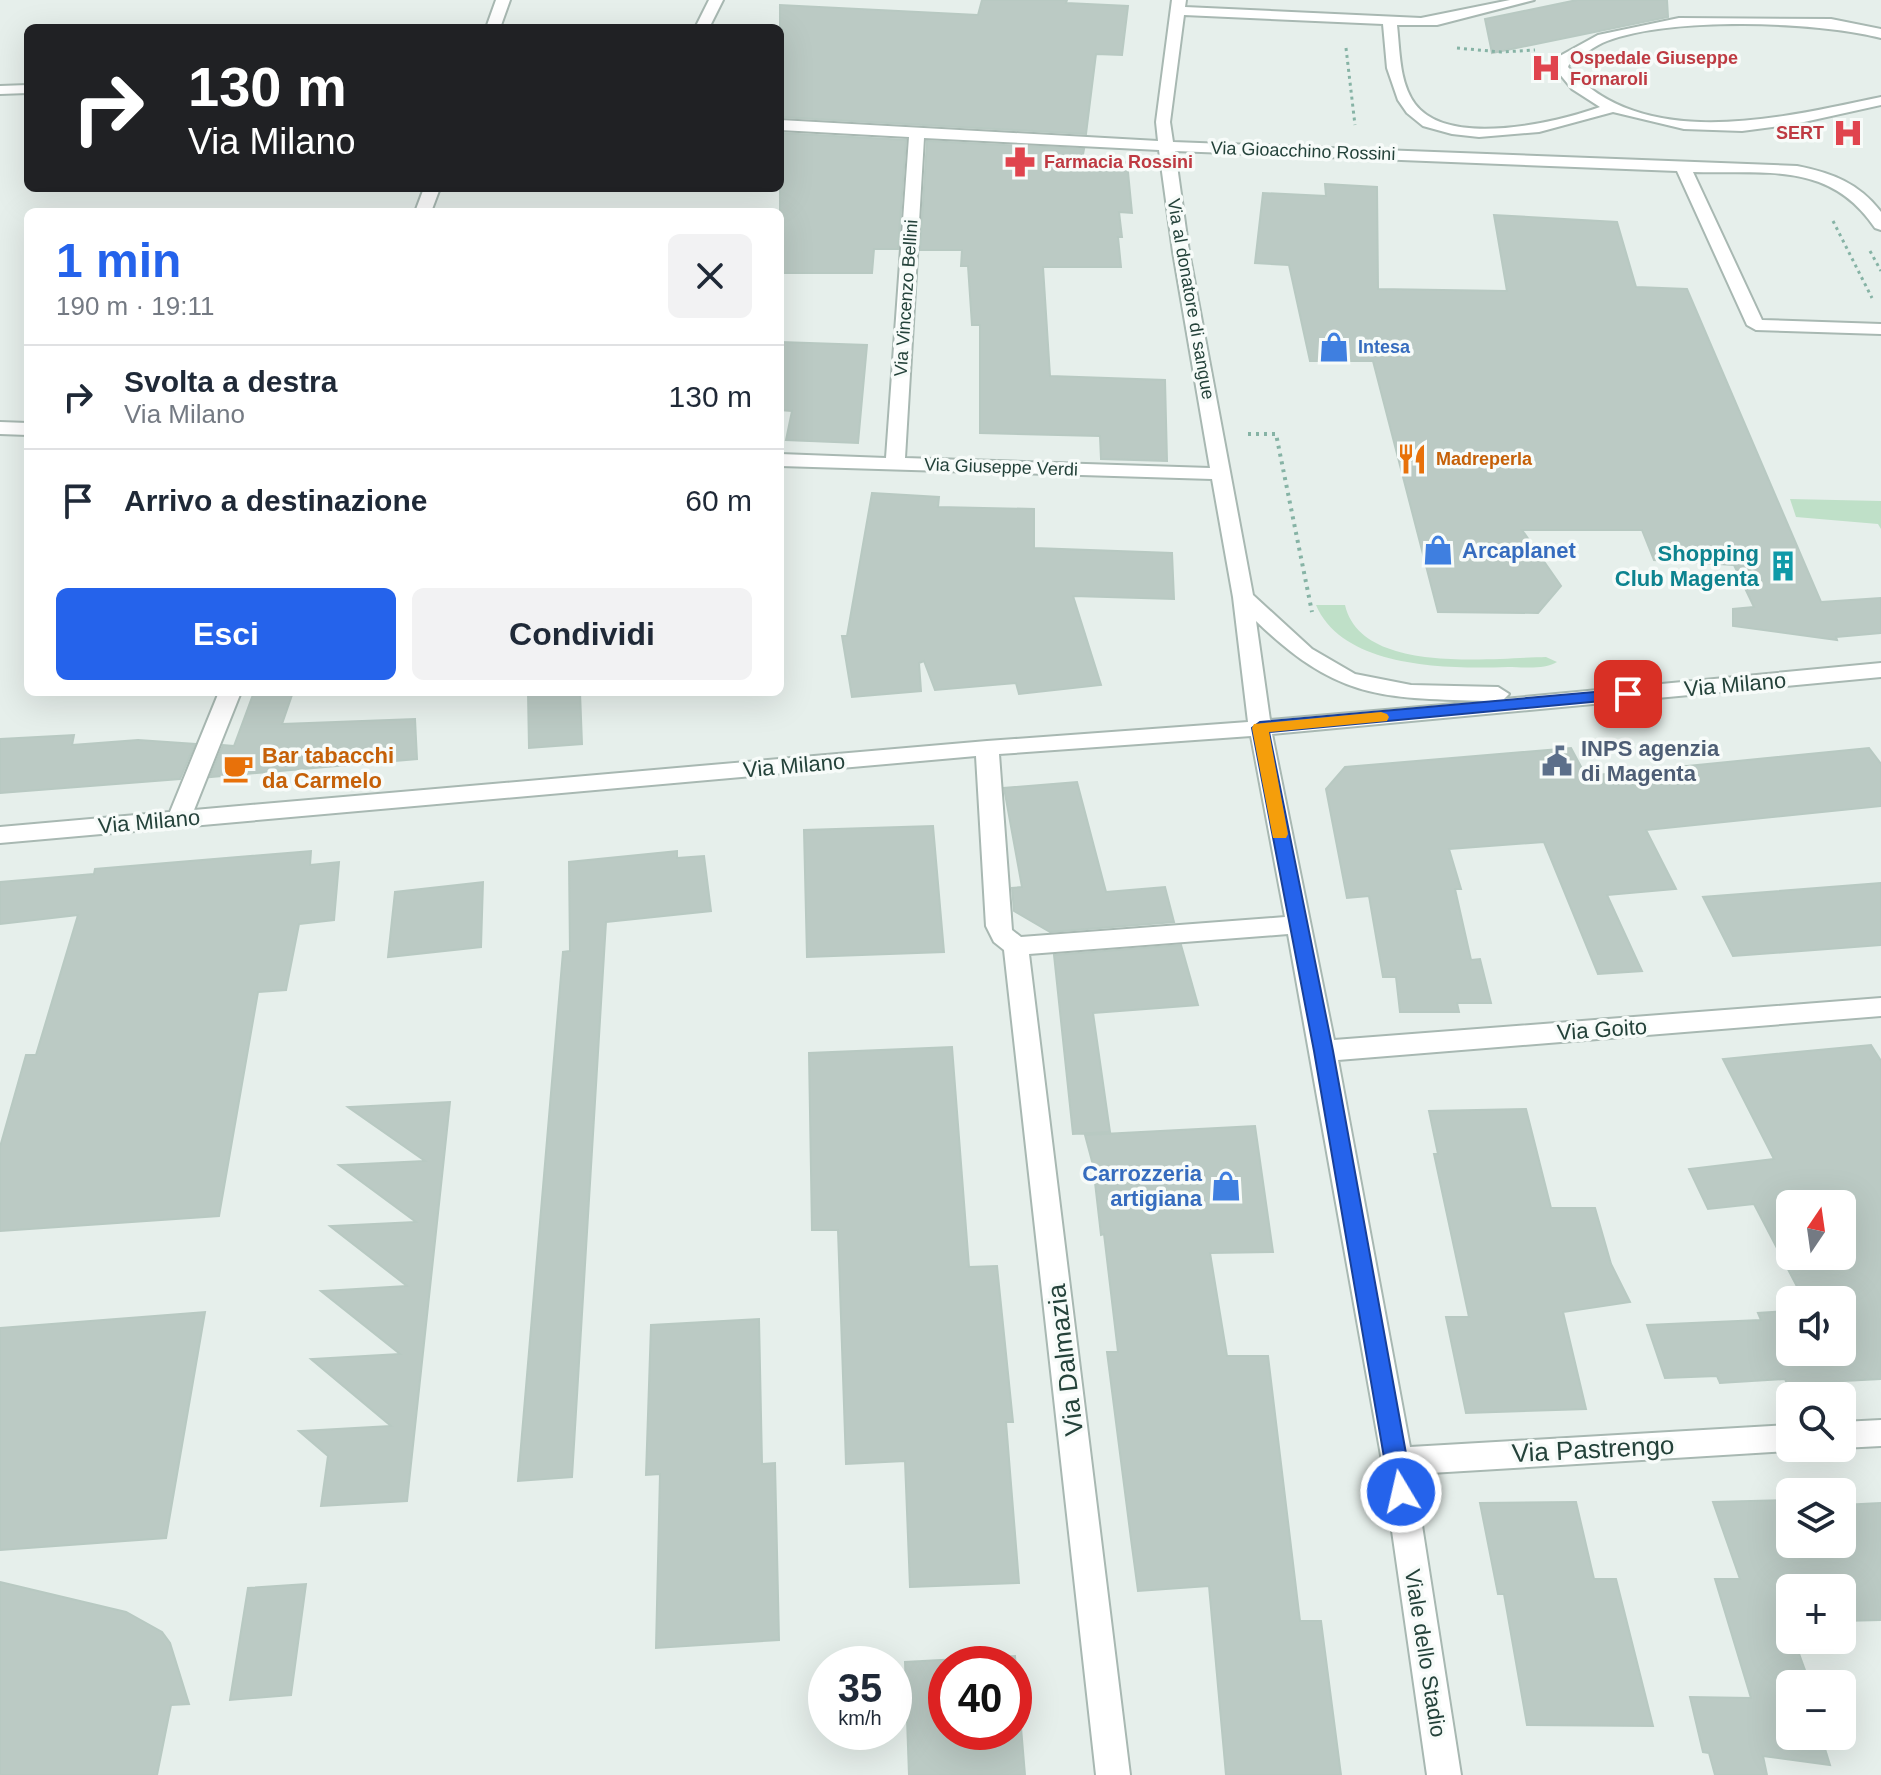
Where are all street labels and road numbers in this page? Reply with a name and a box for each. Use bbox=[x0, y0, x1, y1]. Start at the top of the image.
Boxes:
street label: Via Gioacchino Rossini bbox=[1210, 138, 1396, 164]
street label: Via al donatore di sangue bbox=[1163, 197, 1219, 401]
street label: Via Vincenzo Bellini bbox=[891, 219, 921, 377]
street label: Via Giuseppe Verdi bbox=[924, 454, 1078, 480]
street label: Via Milano bbox=[1683, 668, 1787, 701]
street label: Via Milano bbox=[742, 749, 846, 782]
street label: Via Milano bbox=[97, 805, 201, 838]
street label: Via Goito bbox=[1556, 1014, 1648, 1045]
street label: Via Dalmazia bbox=[1041, 1282, 1089, 1438]
street label: Via Pastrengo bbox=[1511, 1430, 1675, 1468]
street label: Viale dello Stadio bbox=[1400, 1567, 1451, 1739]

